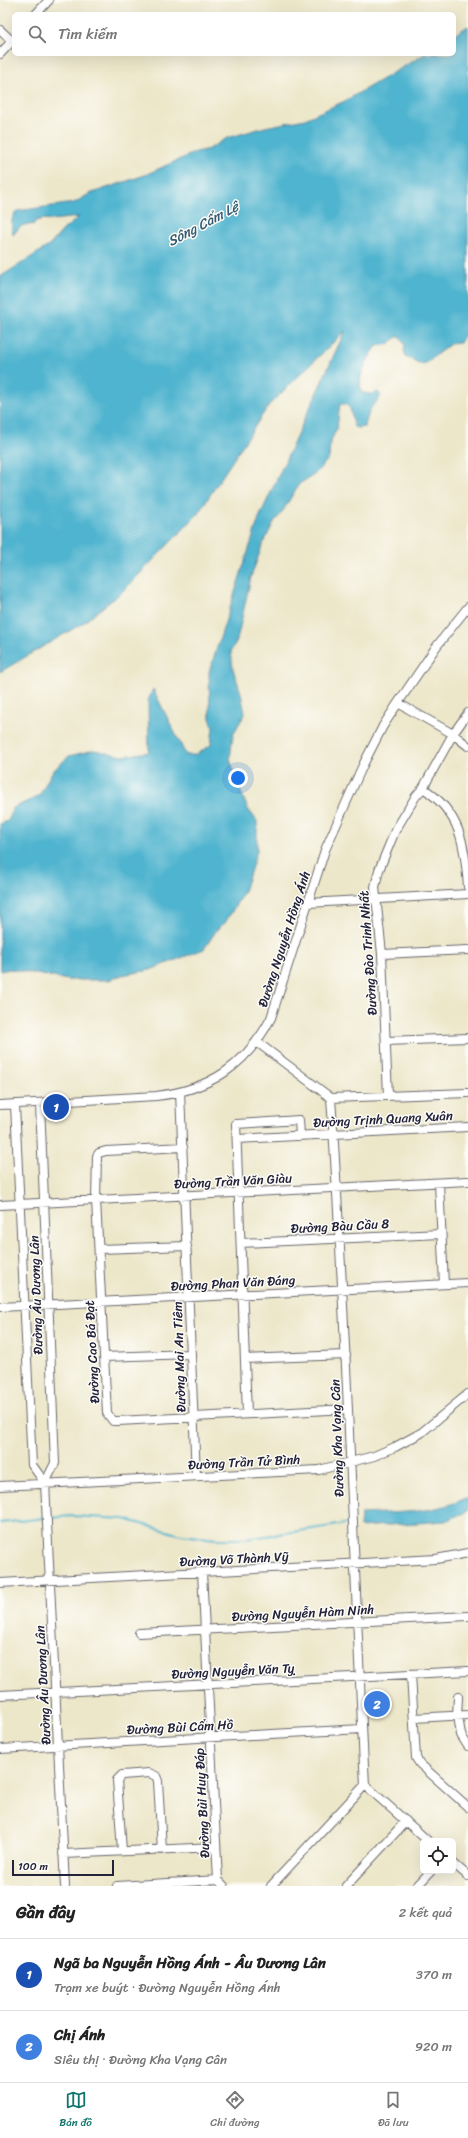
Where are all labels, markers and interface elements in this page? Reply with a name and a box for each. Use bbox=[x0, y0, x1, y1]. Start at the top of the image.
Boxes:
search box bbox=[12, 12, 456, 56]
text: Tìm kiếm bbox=[58, 21, 117, 47]
icon: search bbox=[26, 23, 48, 45]
water label: Sông Cẩm Lệ bbox=[163, 193, 246, 253]
your location bbox=[228, 768, 248, 788]
street label: Đường Nguyễn Hồng Ánh bbox=[251, 868, 317, 1010]
street label: Đường Đào Trinh Nhất bbox=[352, 889, 384, 1016]
pin: 1 bbox=[43, 1092, 69, 1122]
street label: Đường Trịnh Quang Xuân bbox=[313, 1104, 453, 1134]
street label: Đường Trần Văn Giàu bbox=[173, 1166, 293, 1196]
street label: Đường Bàu Cầu 8 bbox=[290, 1212, 390, 1240]
street label: Đường Âu Dương Lân bbox=[22, 1235, 50, 1355]
street label: Đường Phan Văn Đáng bbox=[170, 1268, 296, 1298]
street label: Đường Cao Bá Đạt bbox=[78, 1299, 106, 1404]
street label: Đường Mai An Tiêm bbox=[166, 1301, 192, 1413]
street label: Đường Kha Vạng Cân bbox=[323, 1379, 351, 1497]
street label: Đường Trần Tử Bình bbox=[187, 1448, 301, 1476]
street label: Đường Võ Thành Vỹ bbox=[179, 1545, 289, 1573]
street label: Đường Nguyễn Hàm Ninh bbox=[231, 1598, 375, 1628]
street label: Đường Âu Dương Lân bbox=[28, 1625, 58, 1745]
street label: Đường Nguyễn Văn Tỵ bbox=[171, 1656, 296, 1686]
pin: 2 bbox=[364, 1689, 390, 1719]
street label: Đường Bùi Cẩm Hồ bbox=[126, 1713, 234, 1741]
street label: Đường Bùi Huy Đáp bbox=[188, 1747, 216, 1859]
map controls bbox=[420, 1838, 456, 1874]
button: locate bbox=[420, 1838, 456, 1874]
text: 100 m bbox=[18, 1857, 48, 1876]
scale bar bbox=[12, 1858, 114, 1877]
text: Gần đây bbox=[16, 1897, 75, 1927]
text: 2 kết quả bbox=[399, 1901, 452, 1924]
text: Ngã ba Nguyễn Hồng Ánh - Âu Dương Lân bbox=[54, 1950, 326, 1976]
text: 1 bbox=[26, 1963, 32, 1986]
text: 370 m bbox=[416, 1963, 452, 1986]
text: Trạm xe buýt · Đường Nguyễn Hồng Ánh bbox=[54, 1976, 281, 1999]
text: Chị Ánh bbox=[54, 2022, 105, 2048]
text: 2 bbox=[25, 2035, 33, 2058]
text: 920 m bbox=[415, 2035, 452, 2058]
text: Siêu thị · Đường Kha Vạng Cân bbox=[54, 2048, 227, 2071]
tab: Bản đồ bbox=[59, 2089, 92, 2132]
tab: Chỉ đường bbox=[210, 2089, 259, 2132]
tab: Đã lưu bbox=[378, 2089, 409, 2132]

